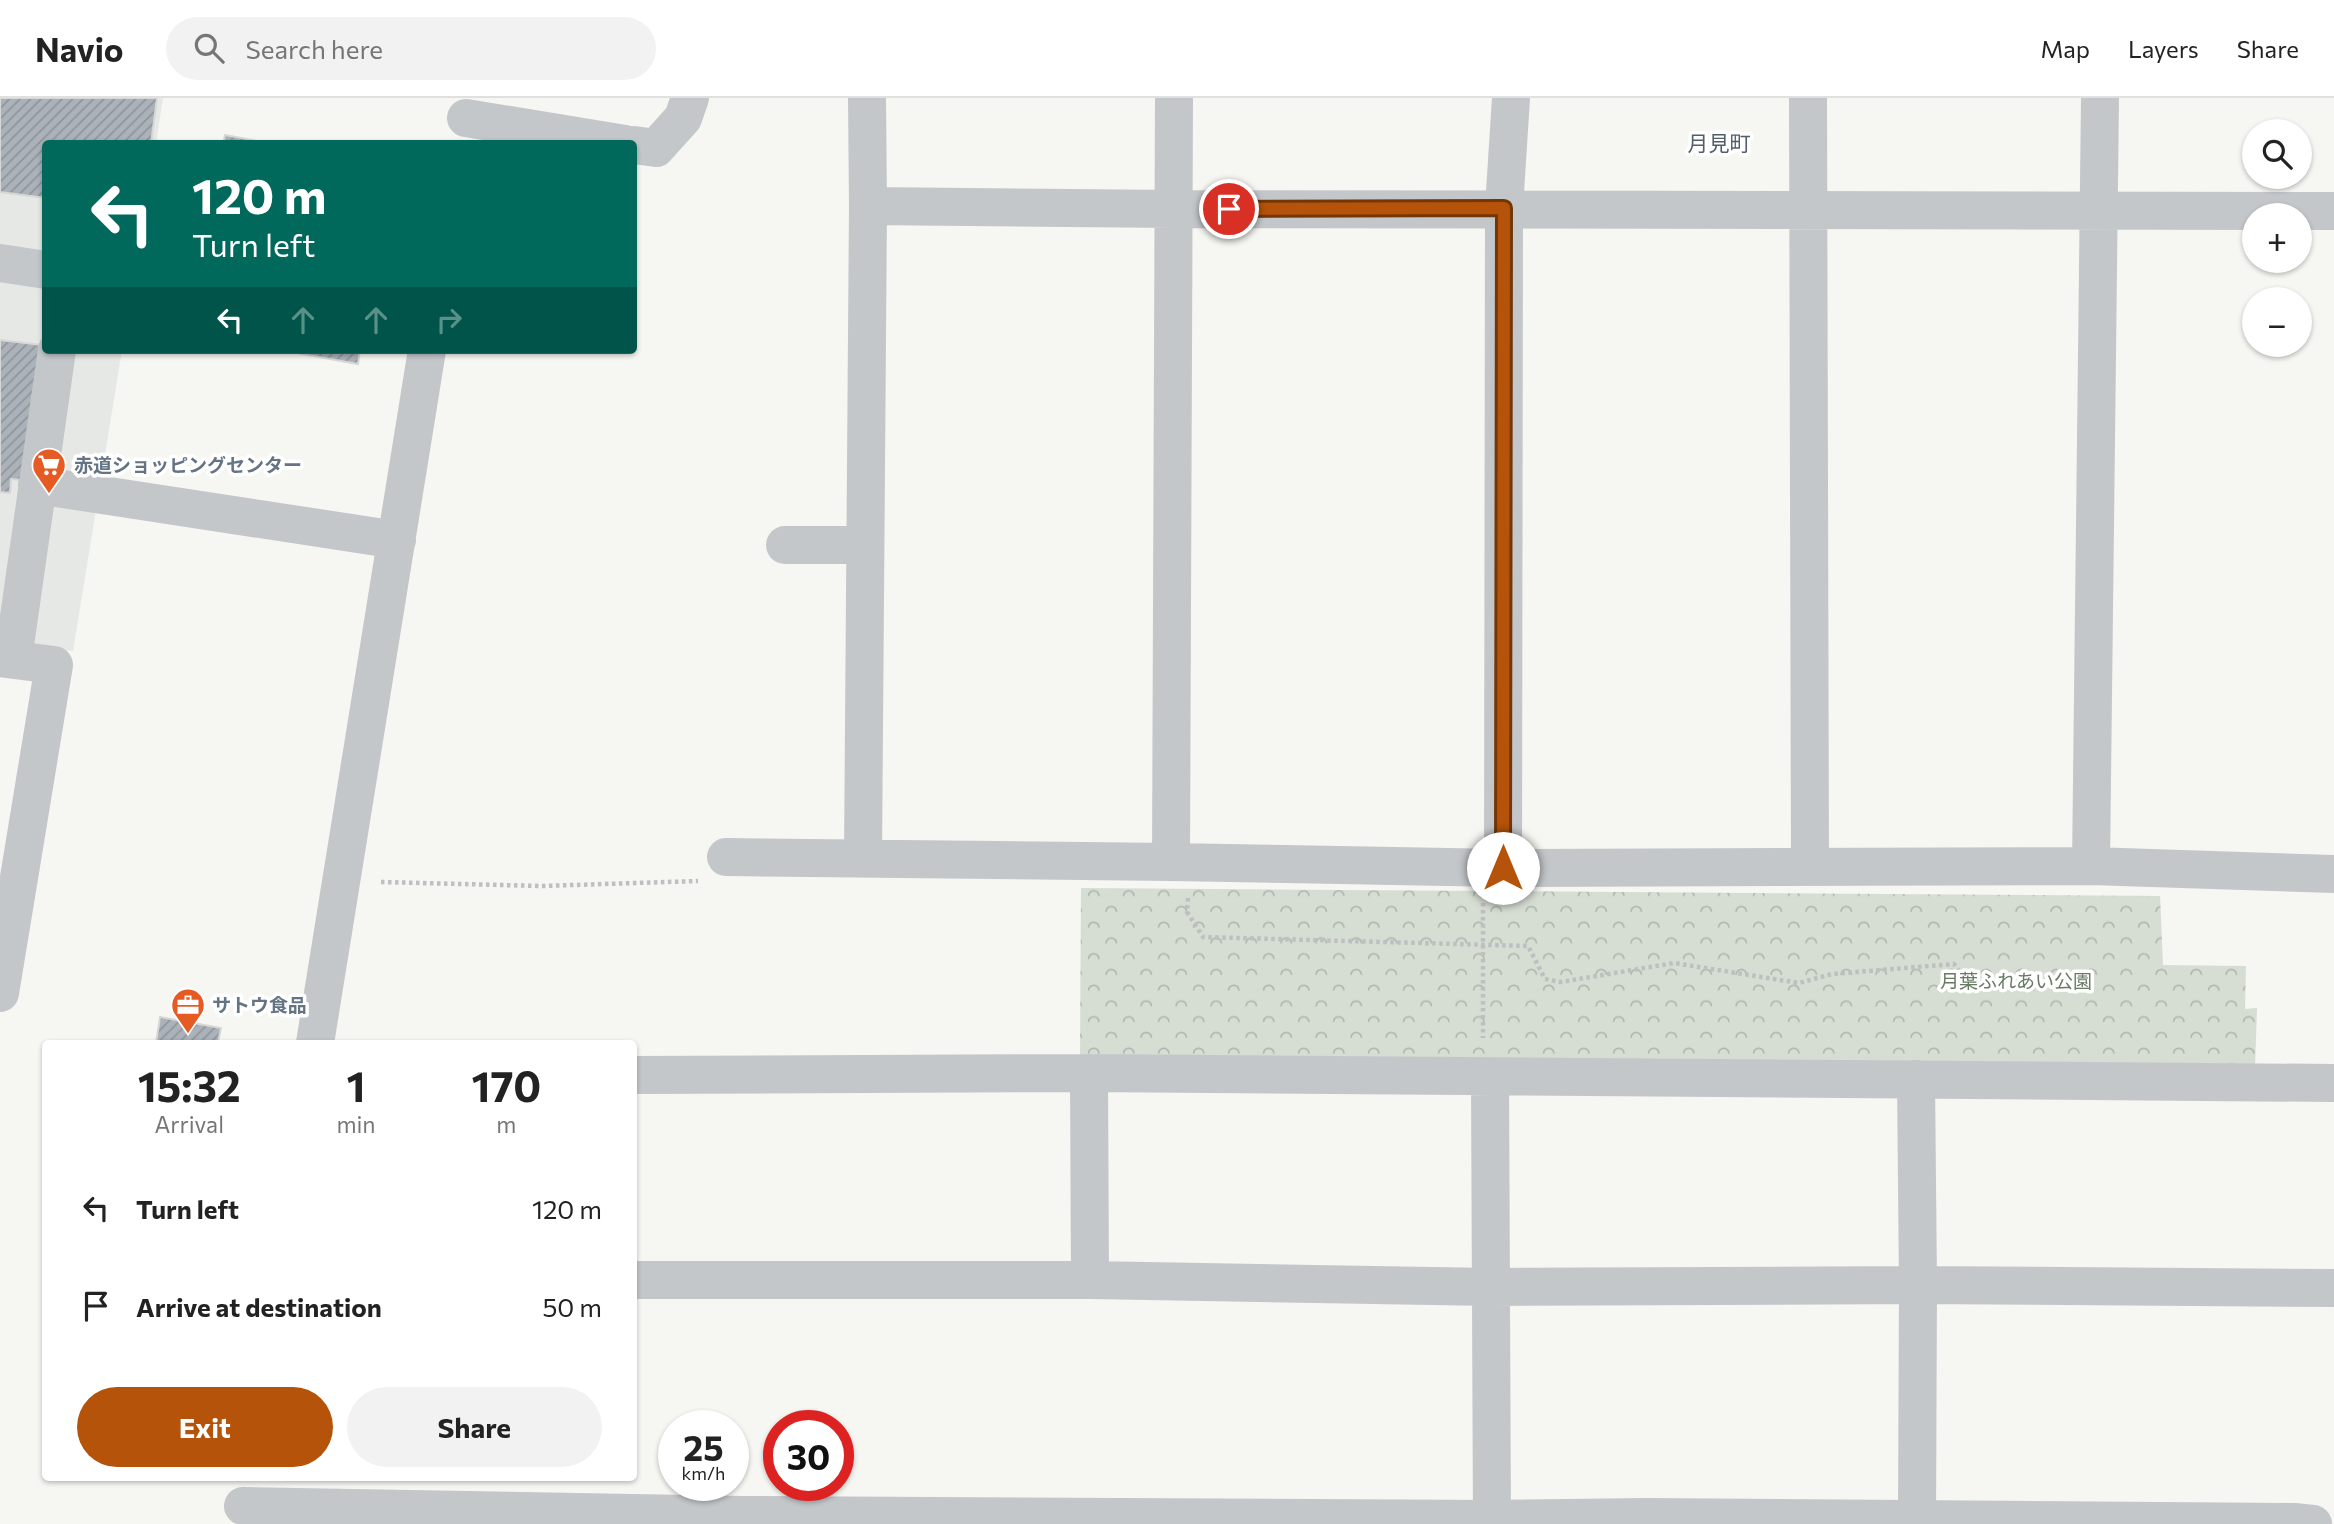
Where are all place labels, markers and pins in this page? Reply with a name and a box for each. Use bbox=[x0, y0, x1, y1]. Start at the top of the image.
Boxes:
pin bbox=[1199, 179, 1259, 239]
supermarket icon: 赤道ショッピングセンター bbox=[30, 446, 68, 495]
place label: 赤道ショッピングセンター bbox=[74, 453, 302, 476]
office icon: サトウ食品 bbox=[169, 986, 207, 1035]
place label: サトウ食品 bbox=[212, 993, 307, 1016]

